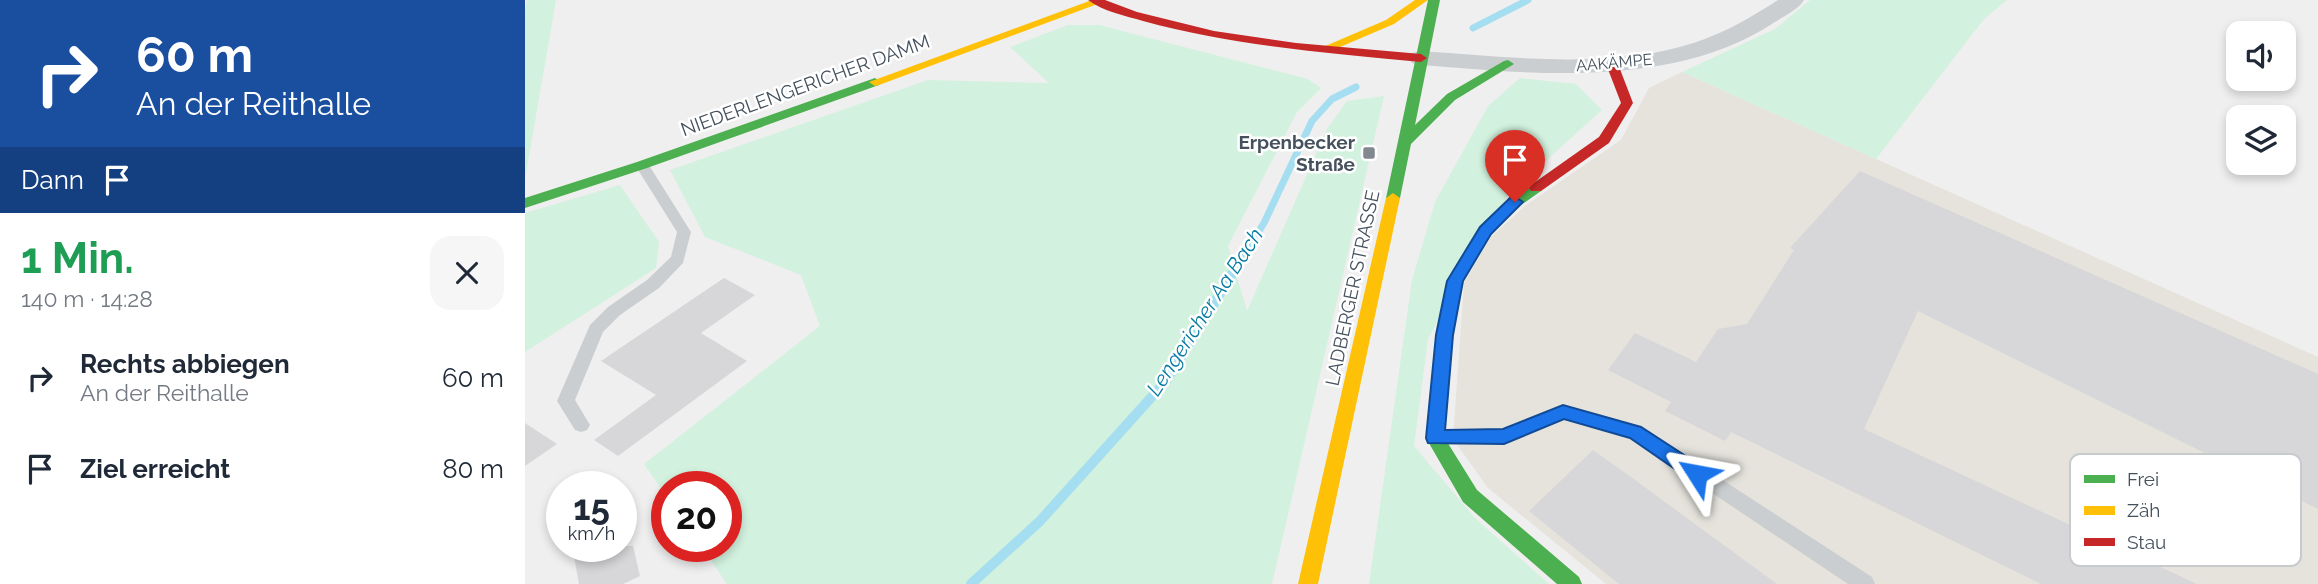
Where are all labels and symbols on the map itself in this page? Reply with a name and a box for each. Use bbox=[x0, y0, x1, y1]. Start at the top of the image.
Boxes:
street label: NIEDERLENGERICHER DAMM bbox=[678, 30, 932, 140]
street label: AAKÄMPE bbox=[1575, 49, 1653, 75]
pin bbox=[1485, 130, 1545, 202]
place label: Erpenbecker Straße bbox=[1238, 131, 1356, 175]
marker: Erpenbecker Straße bbox=[1361, 145, 1377, 161]
street label: LADBERGER STRASSE bbox=[1321, 188, 1383, 388]
water label: Lengericher Aa Bach bbox=[1141, 223, 1268, 400]
position arrow bbox=[1660, 437, 1734, 511]
legend bbox=[2070, 454, 2301, 566]
text: Frei bbox=[2127, 468, 2159, 490]
speed limit sign: 20 bbox=[651, 471, 742, 562]
text: Zäh bbox=[2127, 499, 2160, 521]
text: Stau bbox=[2127, 531, 2166, 553]

